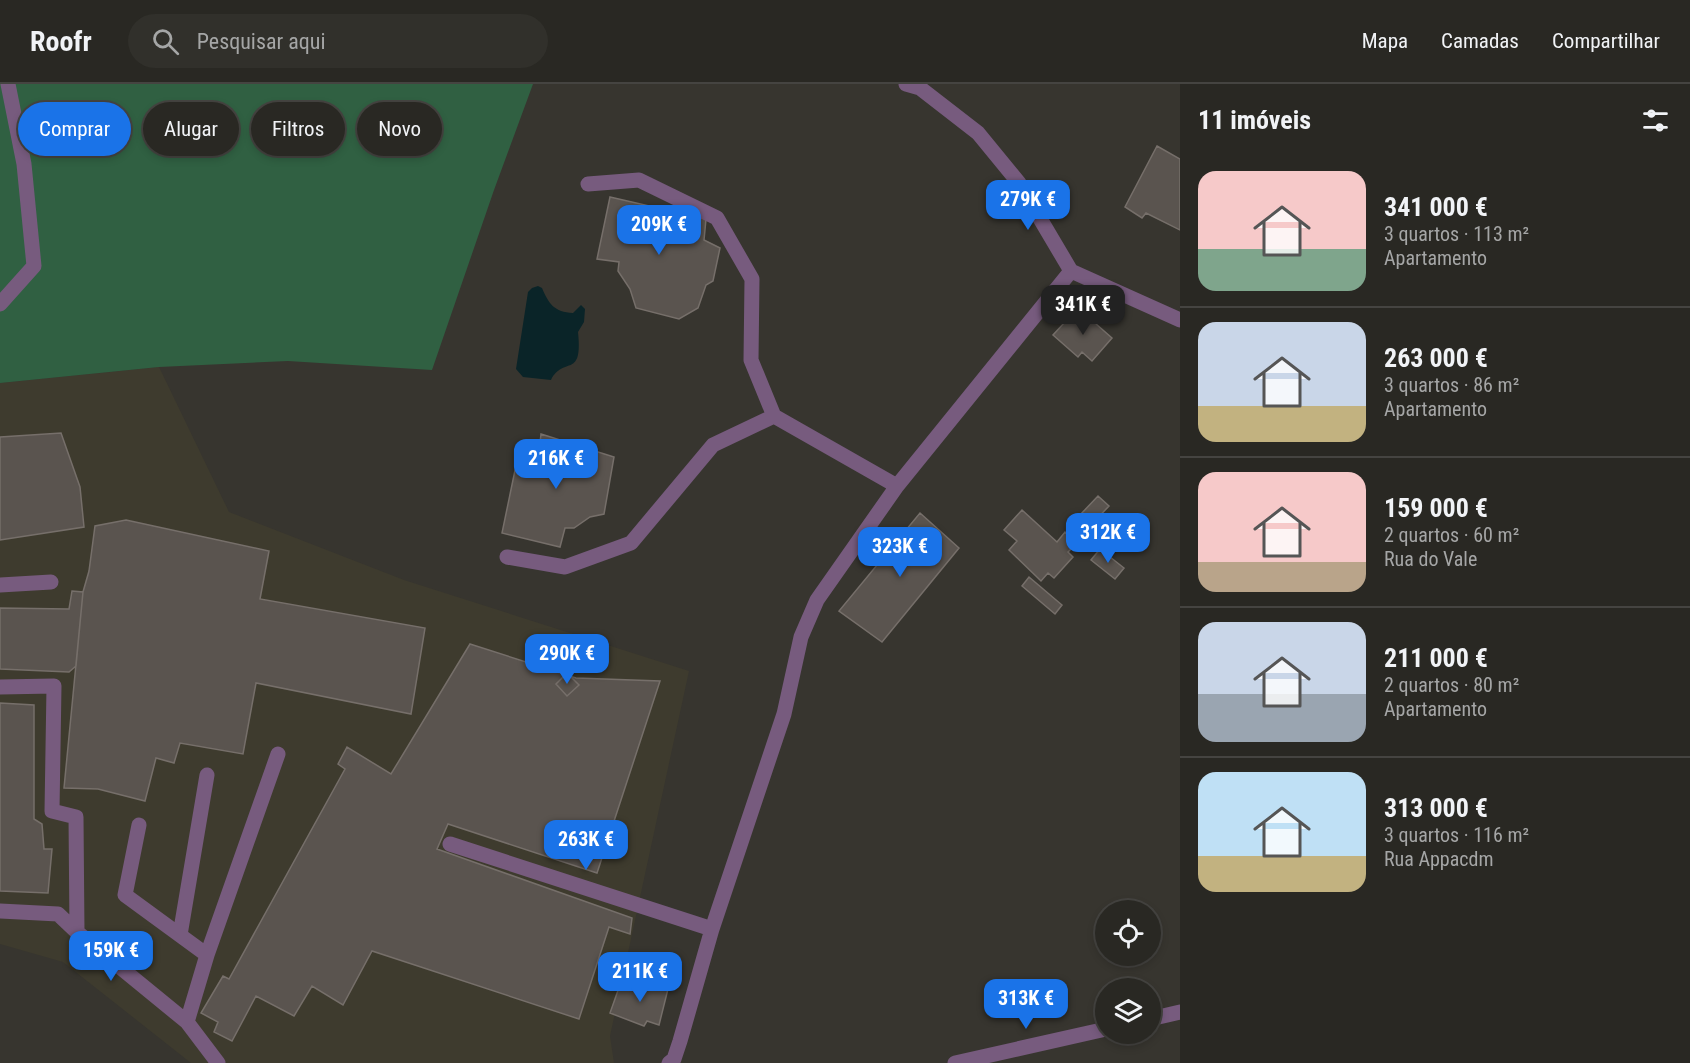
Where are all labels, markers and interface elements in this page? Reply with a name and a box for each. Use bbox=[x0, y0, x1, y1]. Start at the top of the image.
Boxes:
search box bbox=[128, 14, 548, 68]
text: Roofr bbox=[30, 25, 92, 58]
icon: search bbox=[149, 25, 182, 58]
text: Pesquisar aqui bbox=[197, 29, 325, 54]
text: Mapa bbox=[1362, 29, 1408, 53]
text: Camadas bbox=[1441, 29, 1519, 53]
text: Compartilhar bbox=[1552, 29, 1660, 53]
chip: Comprar bbox=[18, 102, 131, 156]
chip: Alugar bbox=[143, 102, 239, 156]
chip: Filtros bbox=[251, 102, 345, 156]
chip: Novo bbox=[357, 102, 442, 156]
icon: filters bbox=[1639, 104, 1672, 137]
text: 11 imóveis bbox=[1198, 105, 1311, 135]
pin: 279K € bbox=[979, 180, 1077, 231]
text: 279K € bbox=[1000, 187, 1056, 211]
text: 341 000 € bbox=[1384, 192, 1488, 222]
icon: home bbox=[1246, 195, 1318, 267]
pin: 209K € bbox=[610, 205, 708, 256]
text: 209K € bbox=[631, 212, 687, 236]
text: 3 quartos · 113 m² bbox=[1384, 222, 1529, 246]
text: Apartamento bbox=[1384, 246, 1487, 270]
pin: 341K € bbox=[1034, 285, 1132, 336]
text: 341K € bbox=[1055, 292, 1111, 316]
text: 263 000 € bbox=[1384, 343, 1488, 373]
icon: home bbox=[1246, 346, 1318, 418]
text: 3 quartos · 86 m² bbox=[1384, 373, 1519, 397]
text: Apartamento bbox=[1384, 397, 1487, 421]
pin: 216K € bbox=[507, 439, 605, 490]
text: 216K € bbox=[528, 446, 584, 470]
text: 159 000 € bbox=[1384, 493, 1488, 523]
icon: home bbox=[1246, 496, 1318, 568]
pin: 312K € bbox=[1059, 513, 1157, 564]
text: 312K € bbox=[1080, 520, 1136, 544]
text: 2 quartos · 60 m² bbox=[1384, 523, 1519, 547]
pin: 323K € bbox=[851, 527, 949, 578]
text: 323K € bbox=[872, 534, 928, 558]
text: Rua do Vale bbox=[1384, 547, 1477, 571]
pin: 290K € bbox=[518, 634, 616, 685]
text: 290K € bbox=[539, 641, 595, 665]
text: 211 000 € bbox=[1384, 643, 1488, 673]
icon: home bbox=[1246, 646, 1318, 718]
text: 2 quartos · 80 m² bbox=[1384, 673, 1519, 697]
text: Apartamento bbox=[1384, 697, 1487, 721]
text: 313 000 € bbox=[1384, 793, 1488, 823]
icon: home bbox=[1246, 796, 1318, 868]
pin: 263K € bbox=[537, 820, 635, 871]
text: 3 quartos · 116 m² bbox=[1384, 823, 1529, 847]
text: 263K € bbox=[558, 827, 614, 851]
text: Rua Appacdm bbox=[1384, 847, 1494, 871]
map controls bbox=[1095, 900, 1161, 1044]
button: locate bbox=[1095, 900, 1161, 966]
pin: 159K € bbox=[62, 931, 160, 982]
text: 159K € bbox=[83, 938, 139, 962]
pin: 211K € bbox=[591, 952, 689, 1003]
text: 211K € bbox=[612, 959, 668, 983]
button: layers bbox=[1095, 978, 1161, 1044]
pin: 313K € bbox=[977, 979, 1075, 1030]
text: 313K € bbox=[998, 986, 1054, 1010]

